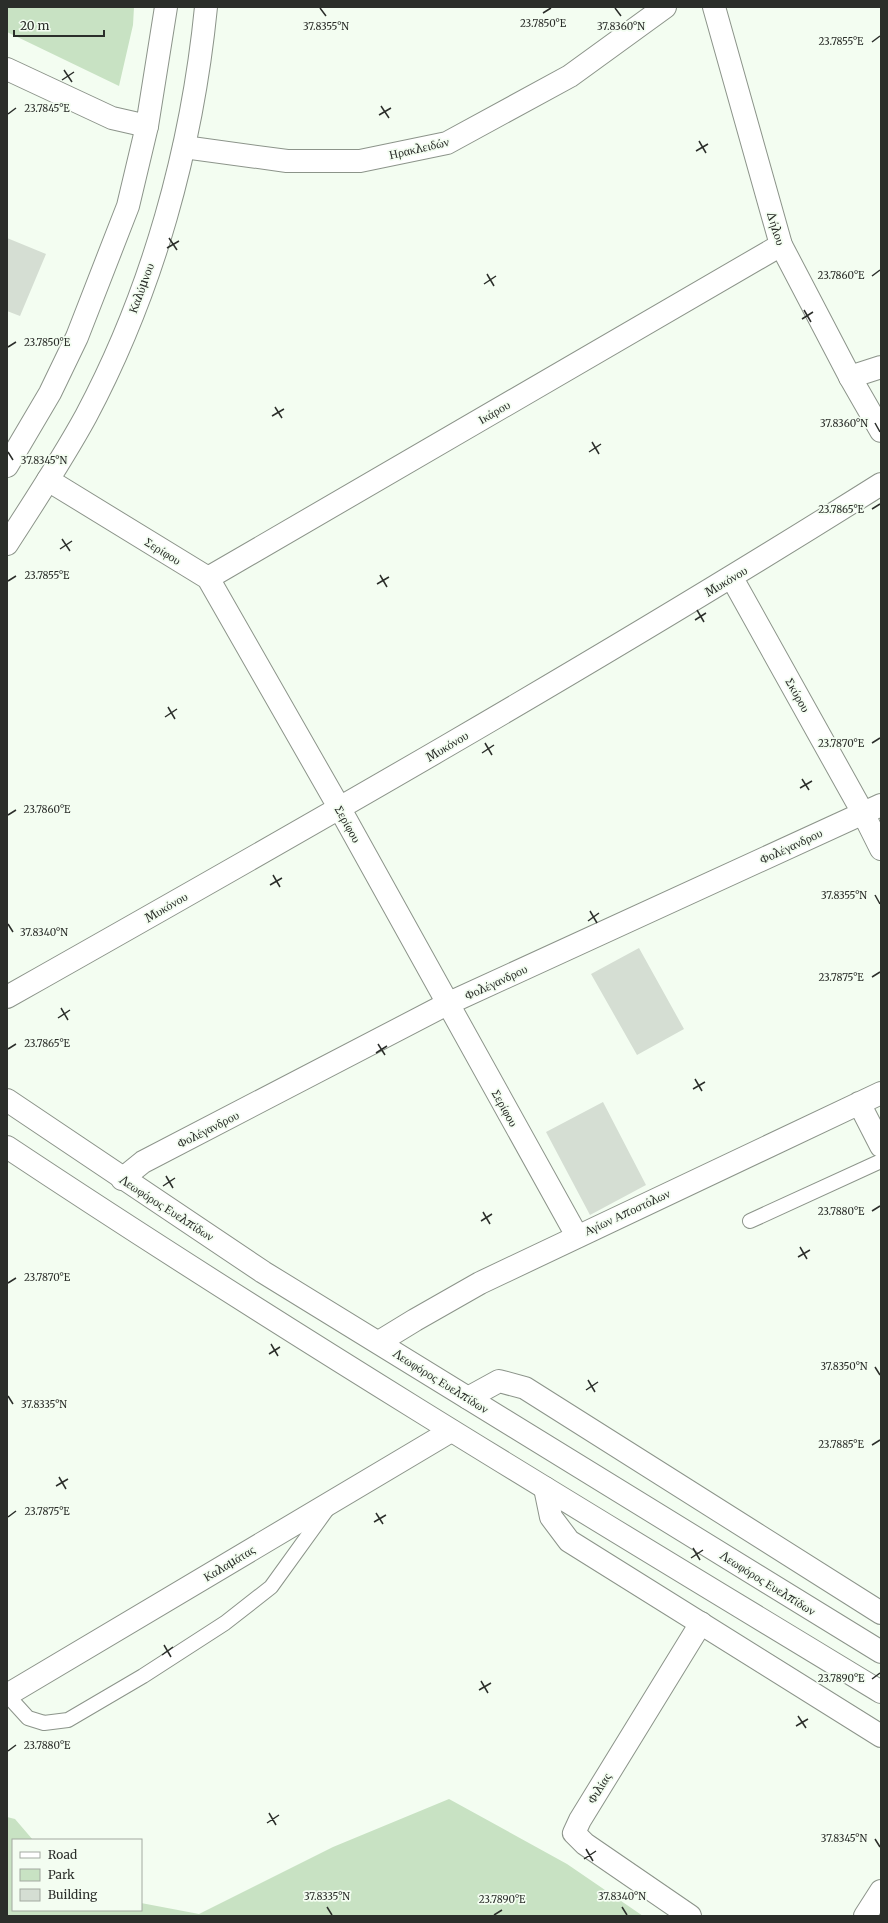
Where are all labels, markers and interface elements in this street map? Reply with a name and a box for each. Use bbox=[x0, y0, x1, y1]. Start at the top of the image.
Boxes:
scale bar bbox=[14, 12, 104, 38]
text: 23.7850°E bbox=[520, 17, 567, 30]
text: 20 m bbox=[20, 18, 49, 33]
text: 37.8355°N bbox=[303, 20, 349, 33]
text: 37.8360°N bbox=[597, 20, 645, 33]
text: 23.7855°E bbox=[819, 35, 864, 48]
text: 23.7845°E bbox=[24, 102, 70, 115]
street label: Ηρακλειδών bbox=[387, 134, 451, 162]
street label: Δήλου bbox=[764, 209, 788, 247]
street label: Καλύμνου bbox=[125, 261, 157, 315]
text: 23.7860°E bbox=[818, 269, 865, 282]
text: 23.7850°E bbox=[24, 336, 71, 349]
street label: Ικάρου bbox=[475, 397, 513, 427]
text: 37.8360°N bbox=[820, 417, 868, 430]
text: 37.8345°N bbox=[21, 454, 67, 467]
text: 23.7865°E bbox=[818, 503, 864, 516]
street label: Σερίφου bbox=[142, 534, 184, 568]
street label: Μυκόνου bbox=[702, 562, 750, 600]
text: 23.7855°E bbox=[25, 569, 70, 582]
street label: Σκύρου bbox=[782, 675, 814, 715]
street label: Μυκόνου bbox=[423, 727, 471, 765]
text: 23.7870°E bbox=[818, 737, 865, 750]
text: 23.7860°E bbox=[24, 803, 71, 816]
street label: Σερίφου bbox=[332, 803, 364, 845]
street label: Φολέγανδρου bbox=[757, 825, 825, 867]
street label: Μυκόνου bbox=[142, 889, 190, 925]
text: 37.8355°N bbox=[821, 889, 867, 902]
text: 37.8340°N bbox=[20, 926, 68, 939]
street label: Φολέγανδρου bbox=[462, 961, 530, 1003]
text: 23.7875°E bbox=[818, 971, 864, 984]
text: 23.7865°E bbox=[24, 1037, 70, 1050]
street label: Σερίφου bbox=[489, 1087, 521, 1129]
street label: Φολέγανδρου bbox=[175, 1107, 241, 1151]
street label: Λεωφόρος Ευελπίδων bbox=[116, 1171, 217, 1244]
street label: Αγίων Αποστόλων bbox=[582, 1185, 673, 1239]
text: 23.7880°E bbox=[818, 1205, 865, 1218]
text: 23.7870°E bbox=[24, 1271, 71, 1284]
street label: Λεωφόρος Ευελπίδων bbox=[390, 1345, 492, 1417]
text: 37.8350°N bbox=[820, 1360, 868, 1373]
text: 37.8335°N bbox=[21, 1398, 67, 1411]
text: 23.7885°E bbox=[818, 1438, 864, 1451]
text: 23.7875°E bbox=[24, 1505, 70, 1518]
street label: Καλαμάτας bbox=[201, 1542, 258, 1584]
street label: Λεωφόρος Ευελπίδων bbox=[717, 1547, 819, 1619]
text: 23.7890°E bbox=[818, 1672, 865, 1685]
text: 23.7880°E bbox=[24, 1739, 71, 1752]
street label: Φιλίας bbox=[584, 1770, 614, 1806]
text: 37.8345°N bbox=[821, 1832, 867, 1845]
legend bbox=[12, 1839, 142, 1911]
text: Road bbox=[48, 1847, 77, 1862]
text: Park bbox=[48, 1867, 75, 1882]
text: Building bbox=[48, 1887, 98, 1902]
text: 37.8335°N bbox=[304, 1890, 350, 1903]
text: 37.8340°N bbox=[598, 1890, 646, 1903]
text: 23.7890°E bbox=[479, 1893, 526, 1906]

